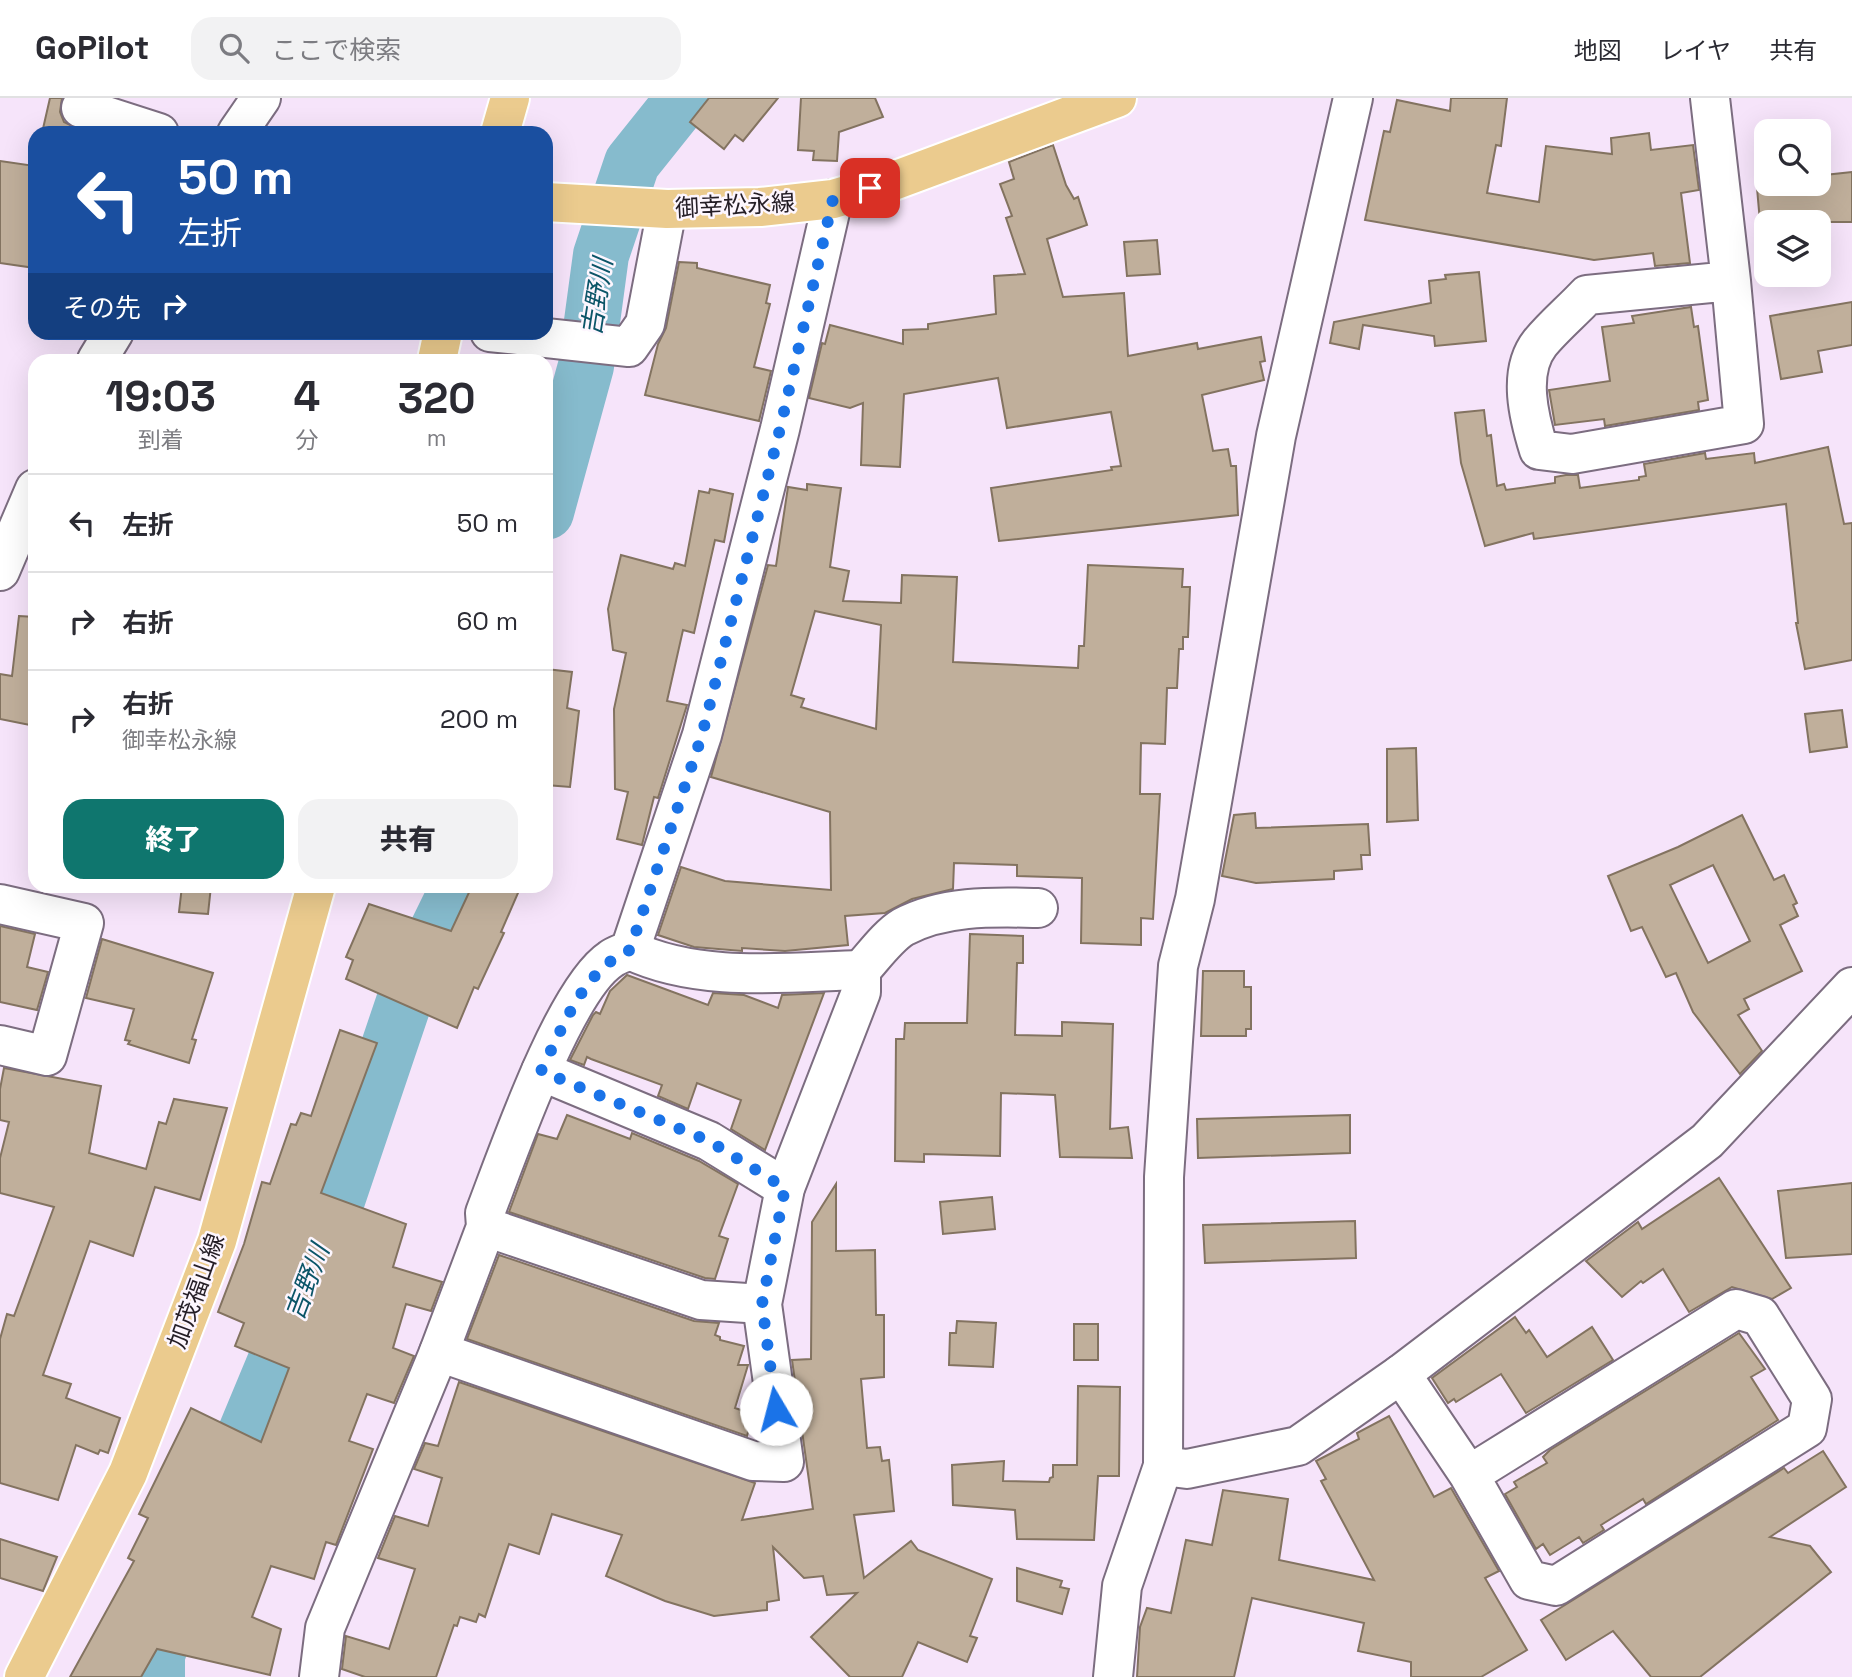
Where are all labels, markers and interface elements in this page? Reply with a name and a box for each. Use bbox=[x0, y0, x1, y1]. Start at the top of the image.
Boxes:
search box bbox=[191, 17, 681, 80]
text: GoPilot bbox=[35, 27, 149, 69]
icon: search bbox=[215, 29, 253, 67]
text: ここで検索 bbox=[271, 33, 401, 67]
text: 地図 bbox=[1574, 35, 1622, 66]
text: レイヤ bbox=[1660, 35, 1731, 66]
text: 共有 bbox=[1769, 35, 1817, 66]
map controls bbox=[1754, 119, 1831, 287]
button: search bbox=[1754, 119, 1831, 196]
text: 50 m bbox=[178, 146, 293, 208]
icon: left bbox=[63, 154, 154, 245]
pin bbox=[840, 158, 900, 218]
icon: arrive bbox=[851, 169, 889, 207]
street label: 御幸松永線 bbox=[674, 186, 796, 224]
button: layers bbox=[1754, 210, 1831, 287]
text: 左折 bbox=[178, 213, 242, 253]
water label: 吉野川 bbox=[574, 253, 620, 338]
icon: right bbox=[155, 287, 193, 325]
text: その先 bbox=[63, 291, 141, 325]
text: 19:03 bbox=[106, 370, 216, 423]
text: 4 bbox=[293, 370, 320, 423]
text: 320 bbox=[398, 372, 475, 425]
text: m bbox=[427, 423, 446, 453]
text: 到着 bbox=[138, 425, 184, 455]
text: 分 bbox=[295, 425, 318, 455]
icon: left bbox=[63, 504, 101, 542]
text: 50 m bbox=[457, 506, 518, 540]
text: 左折 bbox=[122, 508, 174, 542]
icon: right bbox=[63, 602, 101, 640]
text: 60 m bbox=[456, 604, 518, 638]
text: 右折 bbox=[122, 606, 174, 640]
text: 右折 bbox=[122, 687, 174, 721]
icon: right bbox=[63, 700, 101, 738]
text: 200 m bbox=[440, 702, 518, 736]
text: 御幸松永線 bbox=[122, 725, 237, 755]
button: 終了 bbox=[63, 799, 284, 879]
button: 共有 bbox=[298, 799, 518, 879]
street label: 加茂福山線 bbox=[161, 1229, 231, 1353]
water label: 吉野川 bbox=[277, 1237, 338, 1325]
position arrow bbox=[739, 1372, 813, 1446]

